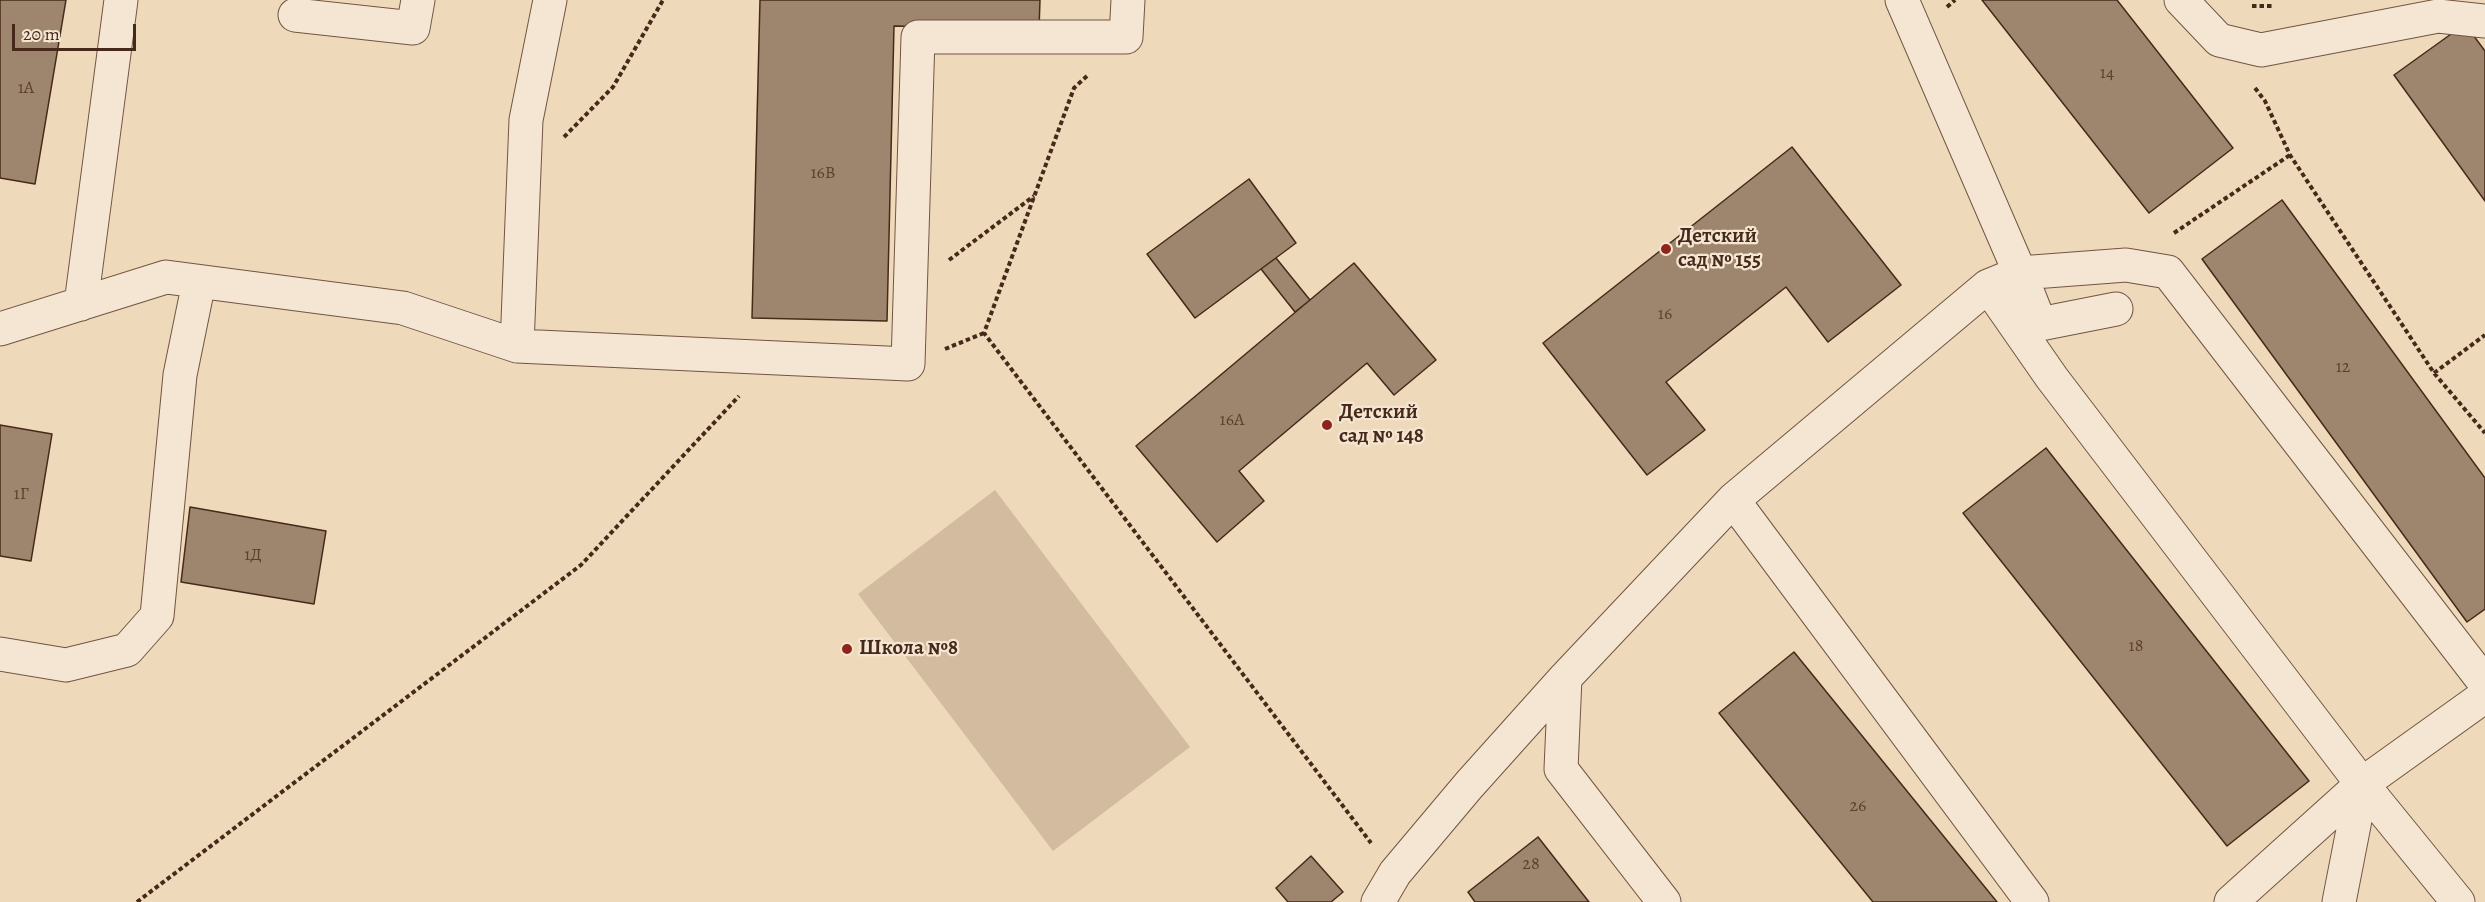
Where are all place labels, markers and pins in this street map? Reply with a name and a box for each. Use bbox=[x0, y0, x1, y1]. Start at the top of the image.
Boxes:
place label: Детский сад № 155 bbox=[1678, 224, 1761, 274]
marker: Детский сад № 155 bbox=[1659, 242, 1673, 256]
place label: Детский сад № 148 bbox=[1339, 400, 1424, 450]
marker: Детский сад № 148 bbox=[1320, 418, 1334, 432]
place label: Школа №8 bbox=[859, 636, 958, 662]
marker: Школа №8 bbox=[840, 642, 854, 656]

